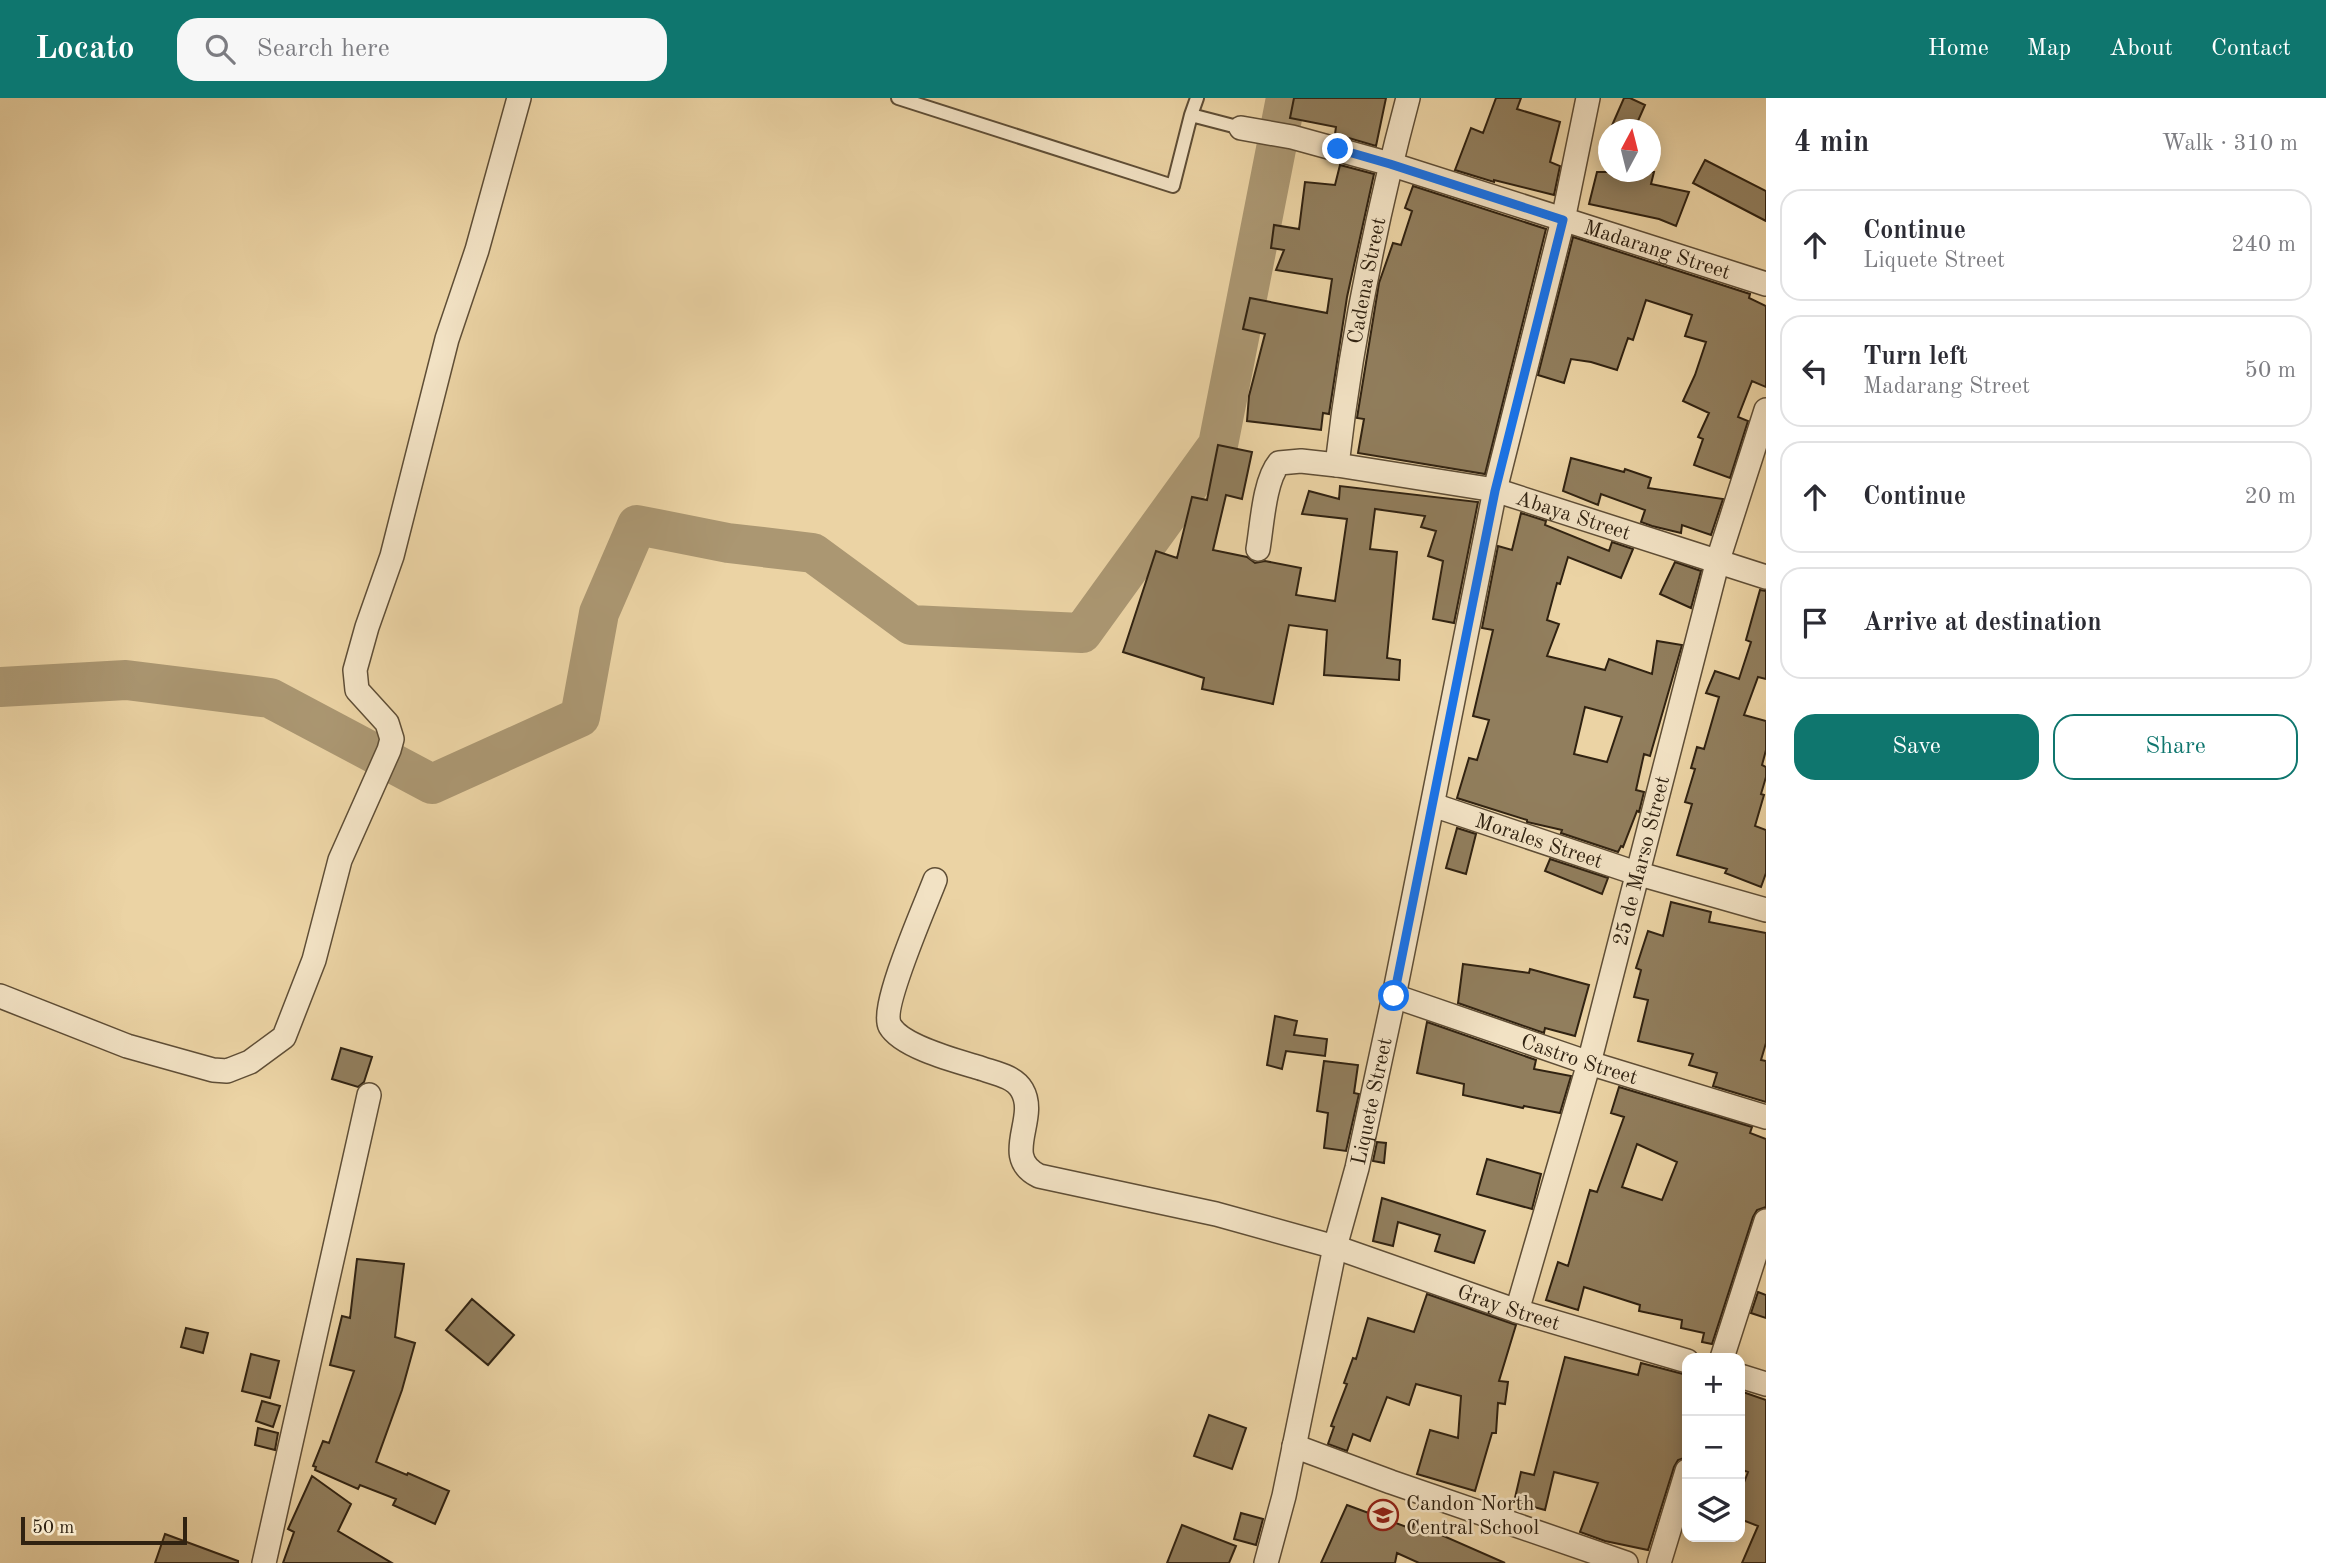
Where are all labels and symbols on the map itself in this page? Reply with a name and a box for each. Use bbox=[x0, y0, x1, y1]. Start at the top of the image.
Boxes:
north arrow bbox=[1598, 119, 1661, 182]
route end bbox=[1322, 133, 1353, 164]
street label: Cadena Street bbox=[1345, 215, 1391, 345]
street label: Madarang Street bbox=[1581, 218, 1733, 284]
street label: Abaya Street bbox=[1513, 488, 1633, 545]
street label: 25 de Marso Street bbox=[1610, 774, 1674, 948]
street label: Morales Street bbox=[1472, 811, 1605, 873]
route start bbox=[1378, 980, 1409, 1011]
street label: Castro Street bbox=[1518, 1031, 1640, 1089]
street label: Liquete Street bbox=[1349, 1036, 1397, 1167]
street label: Gray Street bbox=[1454, 1282, 1562, 1335]
place label: Candon North Central School bbox=[1406, 1494, 1539, 1539]
school or university icon: Candon North Central School bbox=[1366, 1498, 1400, 1532]
scale bar bbox=[21, 1514, 187, 1546]

